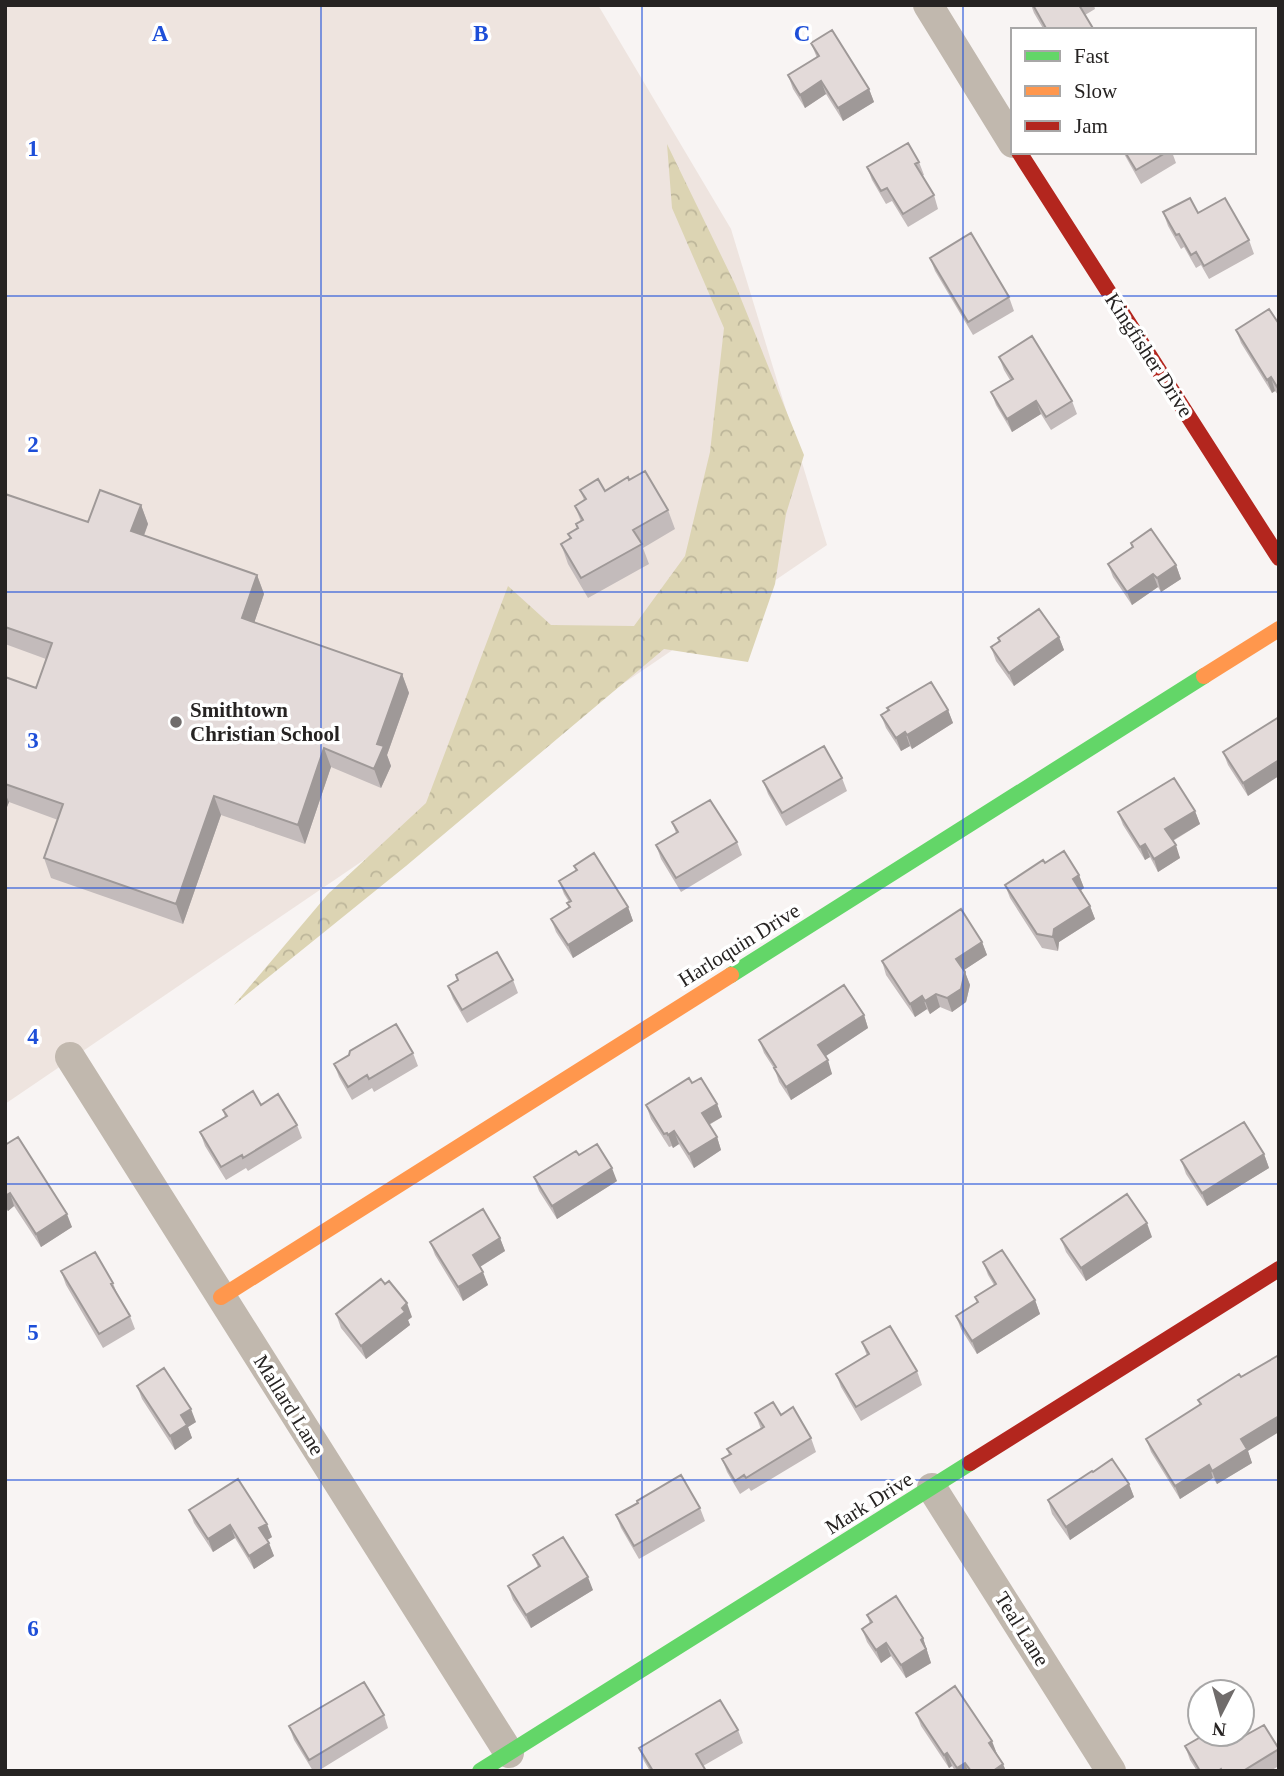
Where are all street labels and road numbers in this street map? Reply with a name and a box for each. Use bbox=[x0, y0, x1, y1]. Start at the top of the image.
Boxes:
street label: Kingfisher Drive bbox=[1100, 289, 1198, 421]
street label: Harloquin Drive bbox=[674, 898, 804, 992]
street label: Mallard Lane bbox=[249, 1350, 329, 1460]
street label: Mark Drive bbox=[821, 1467, 917, 1539]
street label: Teal Lane bbox=[990, 1587, 1054, 1671]

